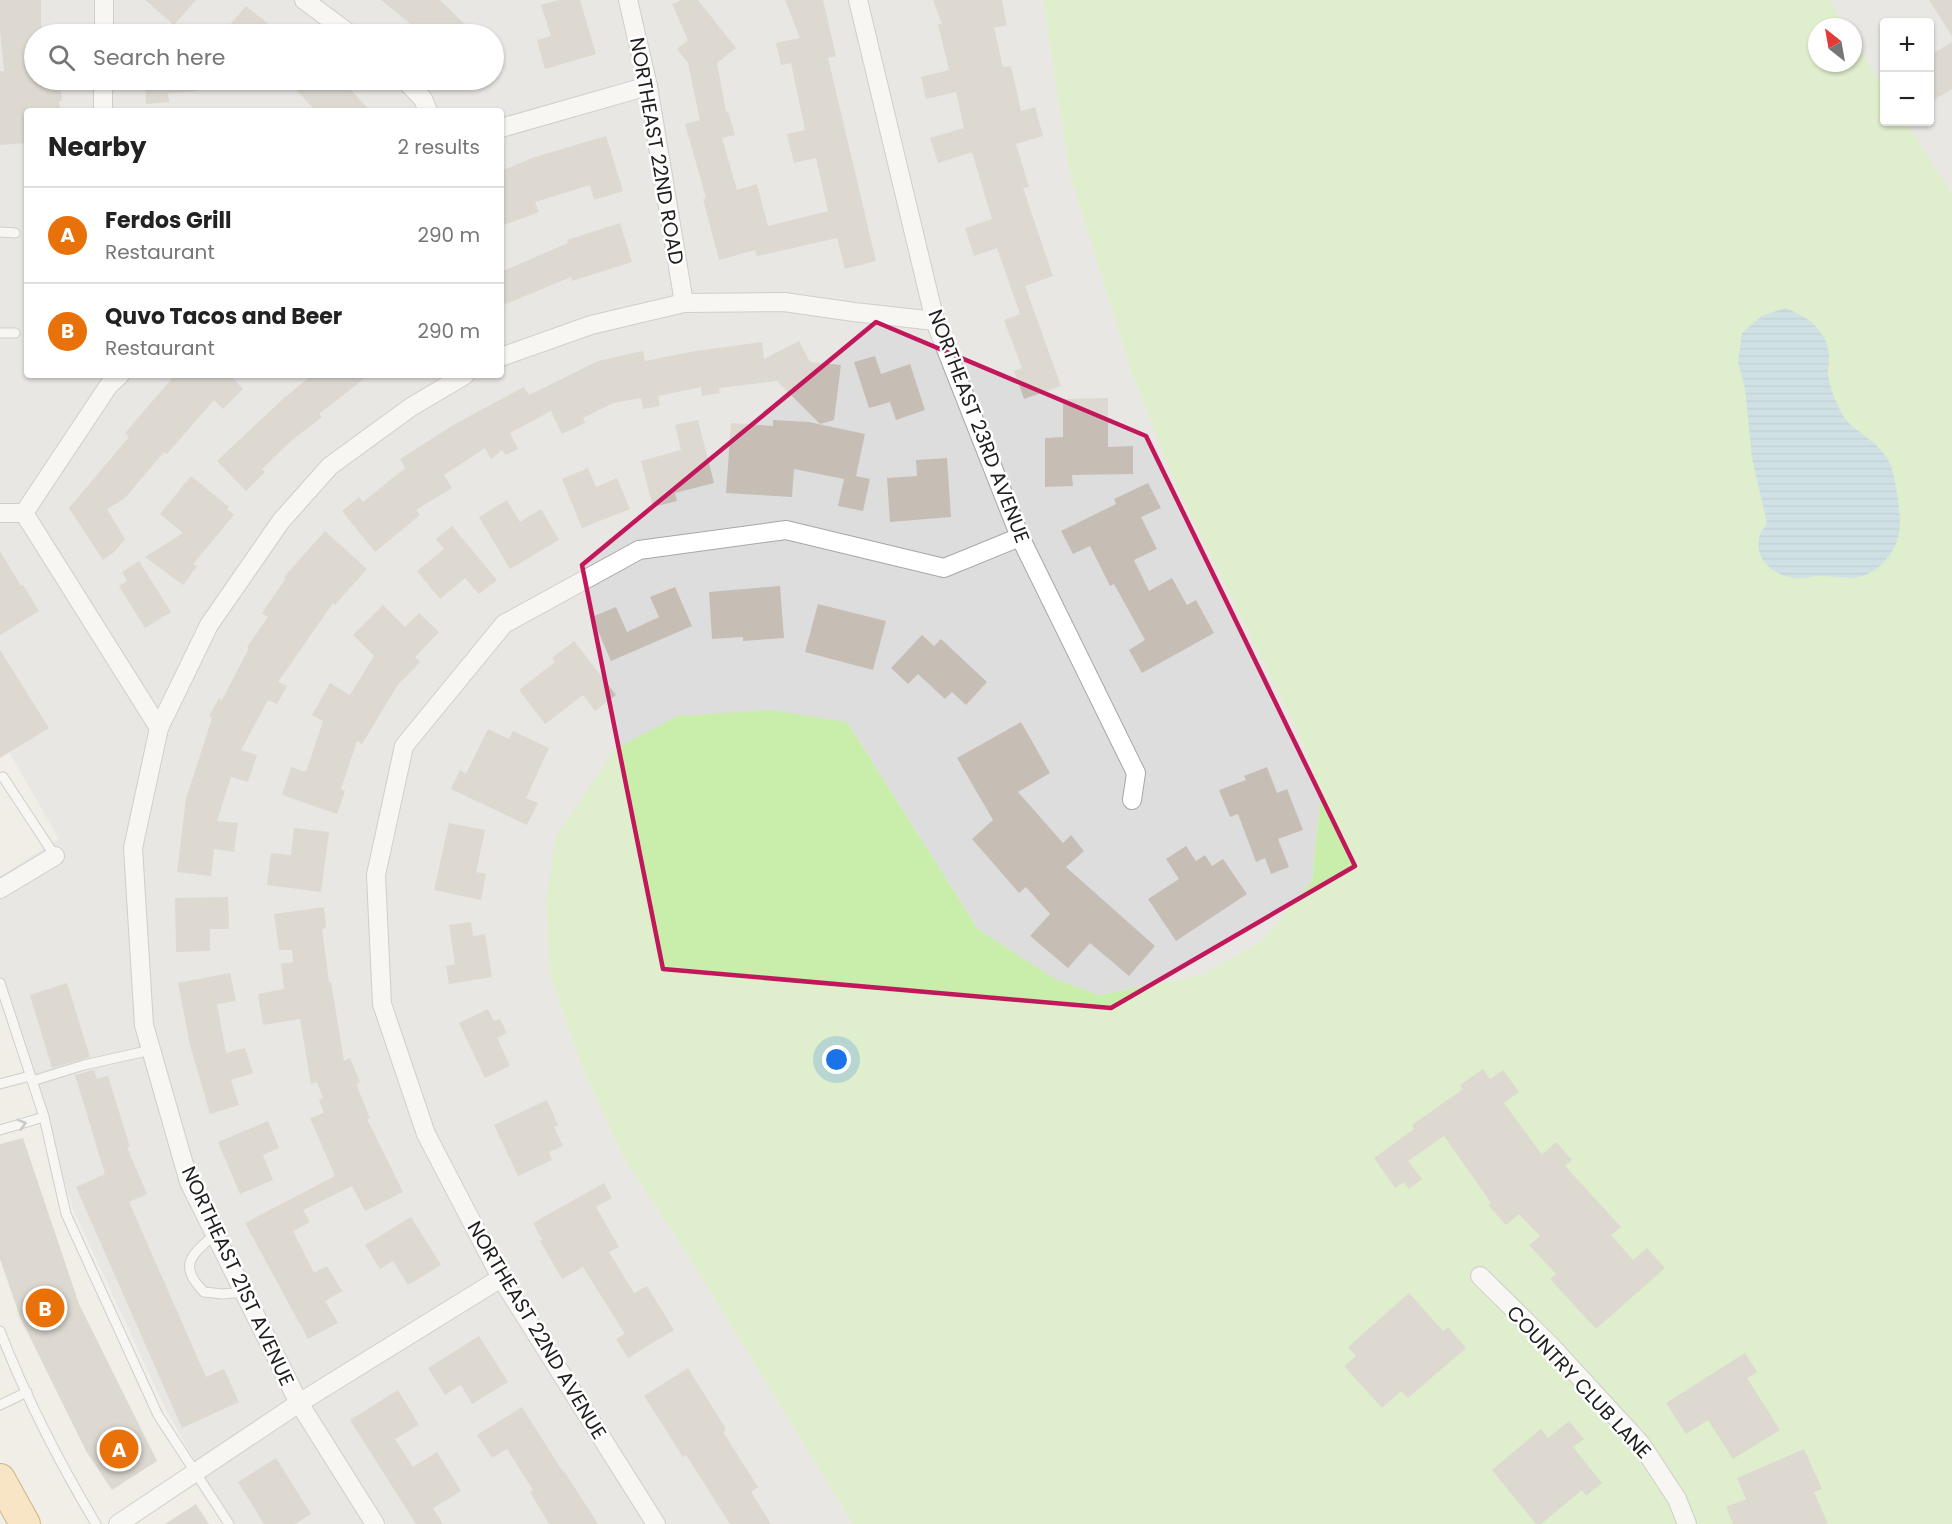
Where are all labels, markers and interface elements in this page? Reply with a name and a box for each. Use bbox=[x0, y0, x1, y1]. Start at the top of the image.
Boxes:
north arrow bbox=[1808, 18, 1862, 72]
map controls bbox=[1880, 18, 1934, 126]
button: + bbox=[1880, 18, 1934, 72]
search box bbox=[24, 24, 504, 90]
street label: NORTHEAST 22ND ROAD bbox=[623, 35, 691, 267]
icon: search bbox=[45, 41, 78, 74]
text: Search here bbox=[93, 42, 226, 73]
button: − bbox=[1880, 72, 1934, 126]
text: Nearby bbox=[48, 129, 146, 165]
text: 2 results bbox=[397, 133, 480, 161]
text: Ferdos Grill bbox=[105, 205, 232, 236]
text: A bbox=[60, 221, 75, 249]
text: 290 m bbox=[417, 221, 480, 249]
text: Restaurant bbox=[105, 238, 215, 266]
text: Quvo Tacos and Beer bbox=[105, 301, 342, 332]
street label: NORTHEAST 23RD AVENUE bbox=[921, 305, 1037, 547]
text: B bbox=[61, 317, 74, 345]
text: 290 m bbox=[417, 317, 480, 345]
text: Restaurant bbox=[105, 334, 215, 362]
your location bbox=[822, 1045, 851, 1074]
one-way arrow bbox=[16, 1119, 27, 1131]
street label: NORTHEAST 21ST AVENUE bbox=[175, 1162, 301, 1390]
street label: NORTHEAST 22ND AVENUE bbox=[461, 1216, 613, 1444]
pin: B bbox=[26, 1286, 64, 1330]
street label: COUNTRY CLUB LANE bbox=[1500, 1299, 1658, 1465]
pin: A bbox=[100, 1426, 138, 1472]

